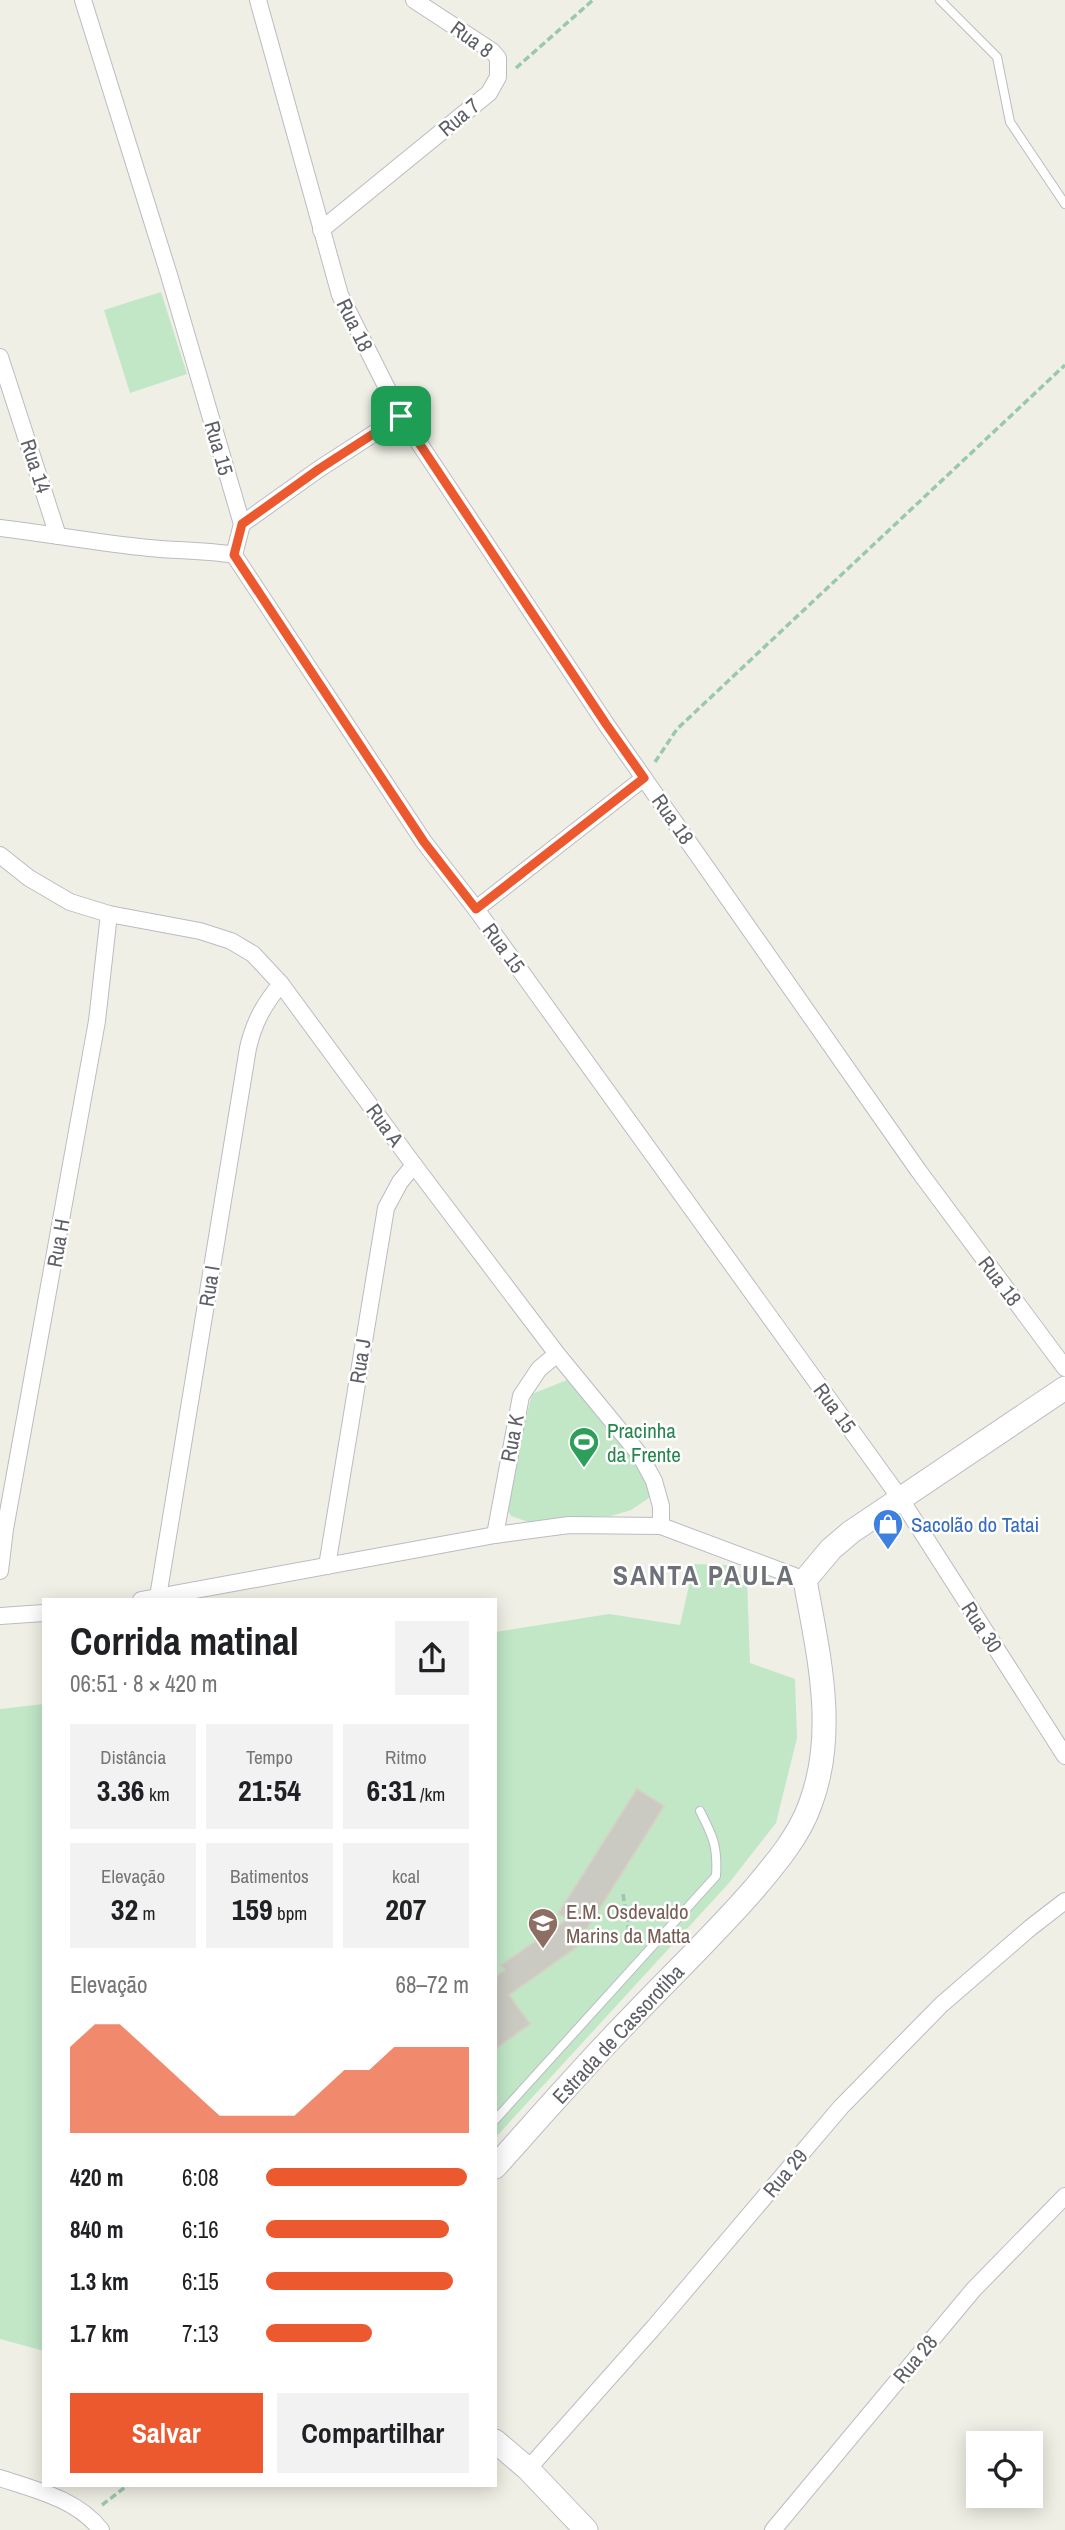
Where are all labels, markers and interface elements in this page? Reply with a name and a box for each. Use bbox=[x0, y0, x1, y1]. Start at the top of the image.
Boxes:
street label: Rua 8 bbox=[445, 14, 499, 64]
street label: Rua 7 bbox=[432, 91, 486, 143]
street label: Rua 18 bbox=[330, 294, 380, 356]
pin bbox=[371, 386, 431, 446]
icon: arrive bbox=[382, 397, 420, 435]
street label: Rua 15 bbox=[197, 417, 241, 479]
street label: Rua 14 bbox=[14, 435, 58, 497]
street label: Rua 18 bbox=[645, 788, 701, 850]
street label: Rua 15 bbox=[476, 917, 532, 979]
street label: Rua A bbox=[359, 1097, 411, 1153]
street label: Rua H bbox=[39, 1216, 77, 1270]
street label: Rua 18 bbox=[972, 1250, 1028, 1312]
street label: Rua I bbox=[191, 1263, 227, 1309]
street label: Rua J bbox=[342, 1337, 378, 1385]
street label: Rua 15 bbox=[807, 1377, 863, 1439]
street label: Rua K bbox=[493, 1411, 531, 1464]
place label: Pracinha da Frente bbox=[607, 1416, 681, 1469]
sports icon: Pracinha da Frente bbox=[567, 1425, 601, 1469]
shop icon: Sacolão do Tatai bbox=[871, 1507, 905, 1551]
place label: Sacolão do Tatai bbox=[911, 1510, 1039, 1539]
district label: SANTA PAULA bbox=[613, 1556, 795, 1594]
street label: Rua 30 bbox=[955, 1596, 1009, 1658]
text: Corrida matinal bbox=[70, 1616, 299, 1667]
button: share bbox=[395, 1621, 469, 1695]
text: 06:51 · 8 × 420 m bbox=[70, 1668, 217, 1699]
text: Distância bbox=[100, 1744, 166, 1770]
text: Tempo bbox=[246, 1744, 293, 1770]
text: Ritmo bbox=[385, 1744, 427, 1770]
text: 3.36 bbox=[97, 1770, 145, 1810]
text: 21:54 bbox=[238, 1770, 301, 1810]
text: 6:31 bbox=[366, 1770, 416, 1810]
text: km bbox=[145, 1781, 170, 1807]
text: /km bbox=[416, 1781, 445, 1807]
text: Elevação bbox=[101, 1863, 165, 1889]
text: Batimentos bbox=[230, 1863, 309, 1889]
text: kcal bbox=[392, 1863, 420, 1889]
text: 32 bbox=[111, 1889, 138, 1929]
text: 159 bbox=[232, 1889, 273, 1929]
text: 207 bbox=[385, 1889, 426, 1929]
place label: E.M. Osdevaldo Marins da Matta bbox=[566, 1897, 691, 1950]
text: m bbox=[138, 1900, 156, 1926]
text: bpm bbox=[273, 1900, 307, 1926]
school or university icon: E.M. Osdevaldo Marins da Matta bbox=[526, 1906, 560, 1950]
street label: Estrada de Cassorotiba bbox=[546, 1958, 691, 2110]
text: Elevação bbox=[70, 1969, 148, 2000]
text: 68–72 m bbox=[396, 1969, 469, 2000]
street label: Rua 29 bbox=[756, 2142, 814, 2204]
text: 420 m bbox=[70, 2162, 123, 2193]
text: 6:08 bbox=[182, 2162, 219, 2193]
text: 840 m bbox=[70, 2214, 123, 2245]
text: 6:16 bbox=[182, 2214, 219, 2245]
text: 1.3 km bbox=[70, 2266, 129, 2297]
text: 6:15 bbox=[182, 2266, 219, 2297]
text: 1.7 km bbox=[70, 2318, 129, 2349]
text: 7:13 bbox=[182, 2318, 219, 2349]
street label: Rua 28 bbox=[886, 2328, 944, 2390]
button: Salvar bbox=[70, 2393, 263, 2473]
button: Compartilhar bbox=[277, 2393, 469, 2473]
map controls bbox=[966, 2431, 1043, 2508]
button: locate bbox=[966, 2431, 1043, 2508]

